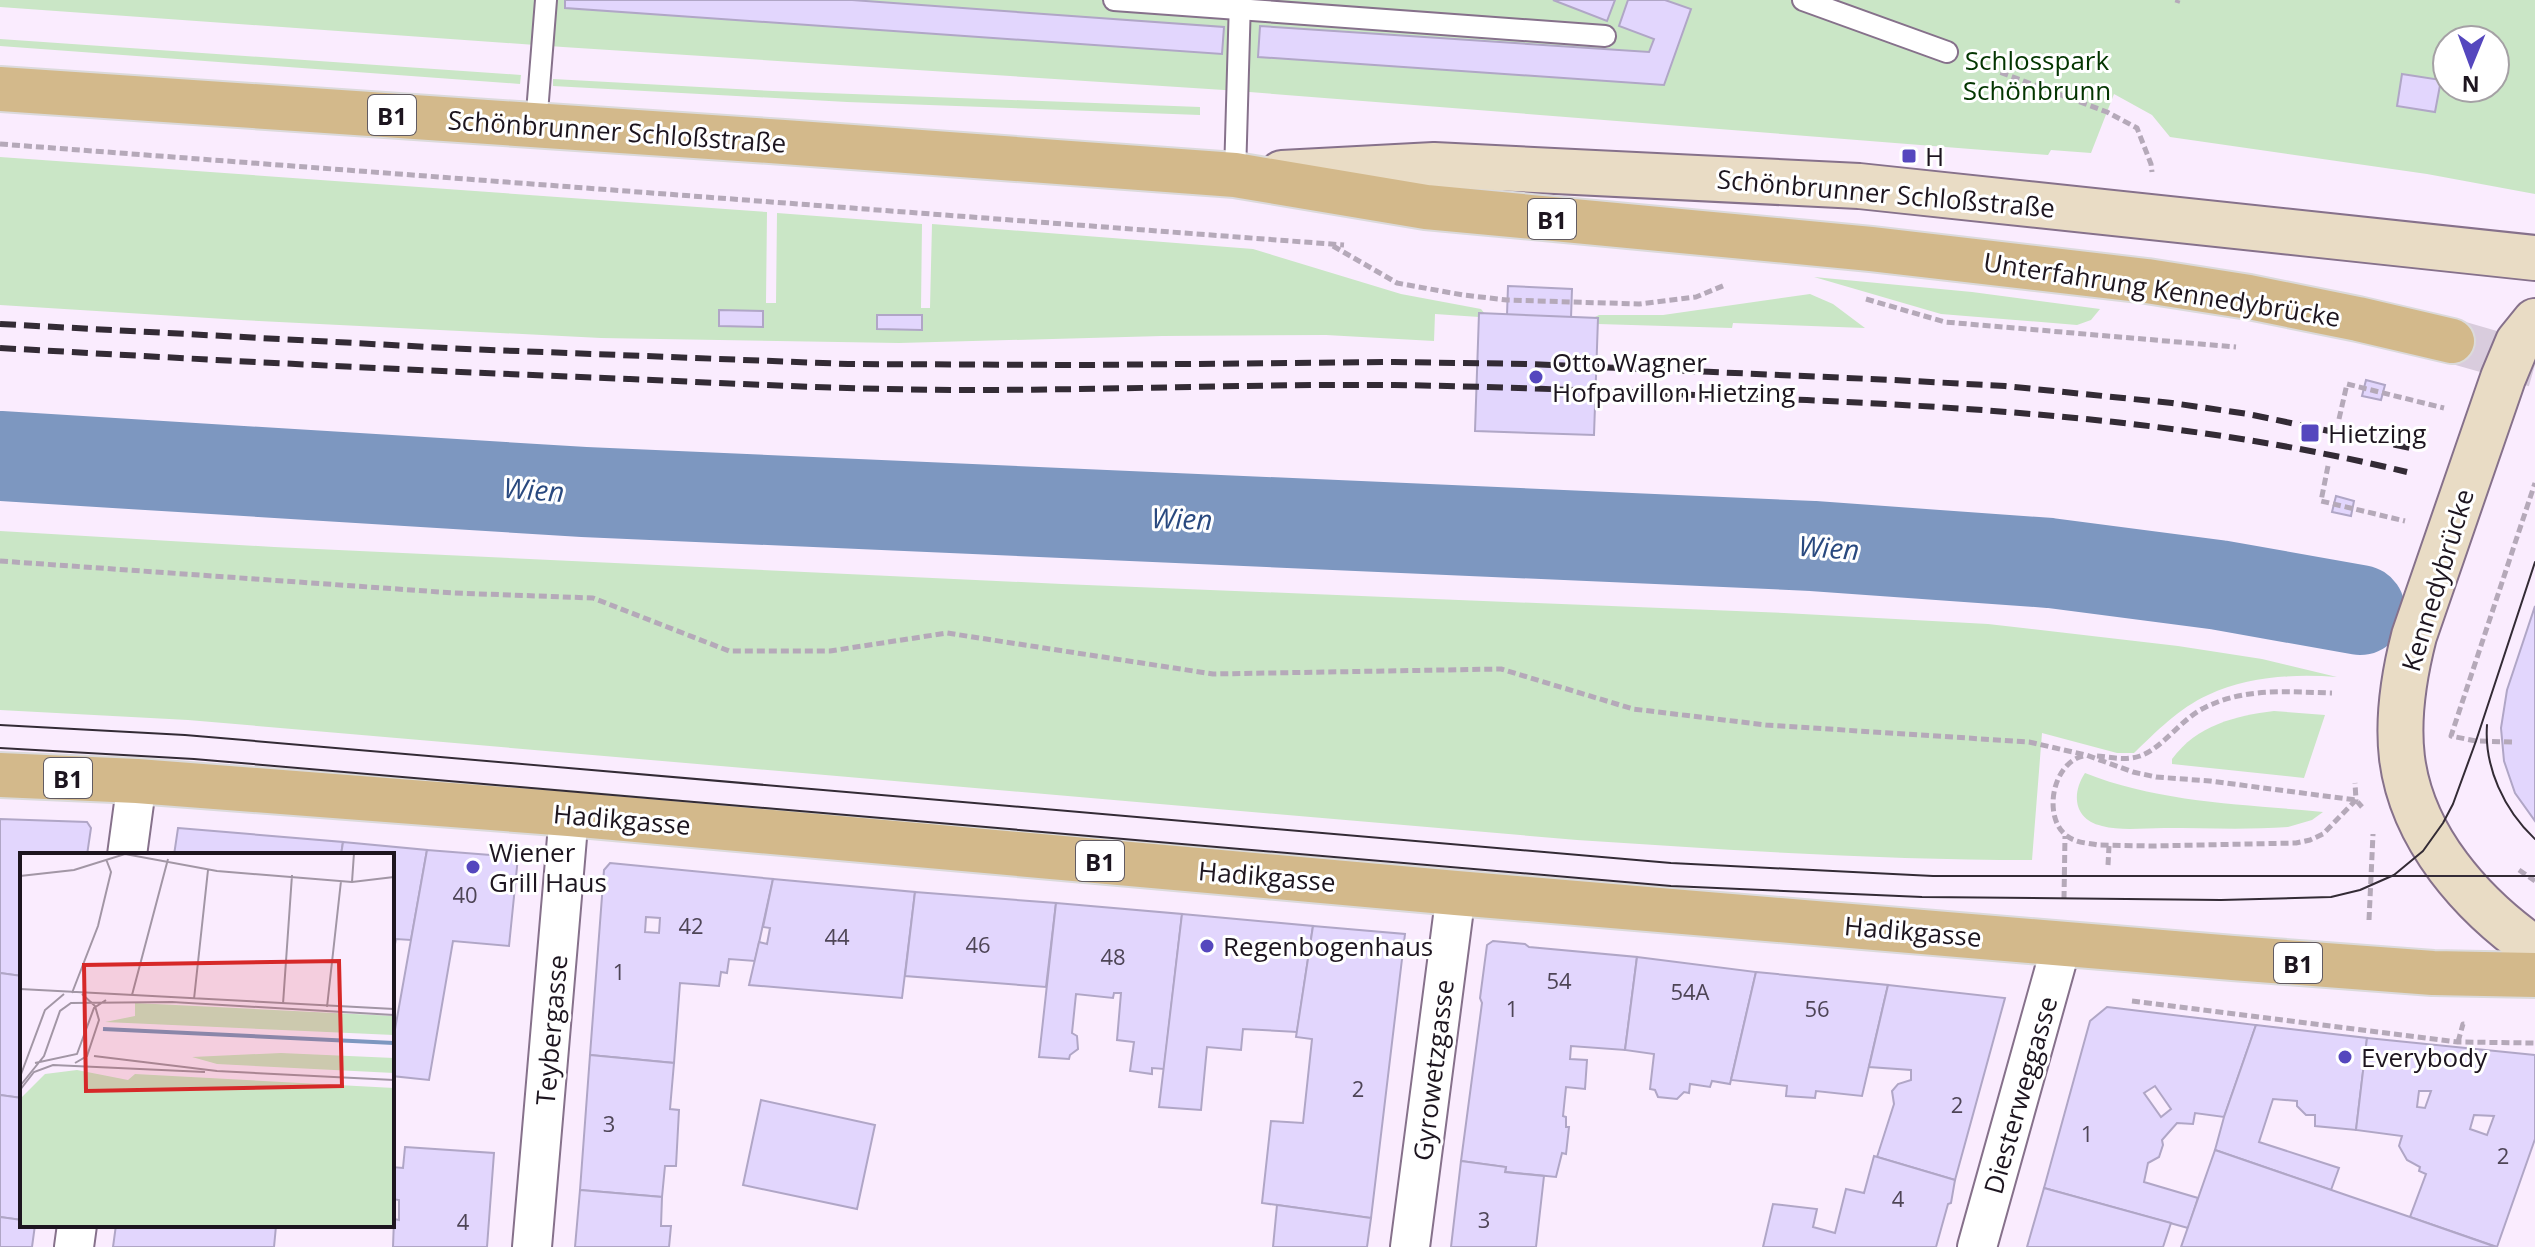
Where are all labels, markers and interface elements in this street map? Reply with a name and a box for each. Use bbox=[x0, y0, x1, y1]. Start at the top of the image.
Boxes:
north arrow bbox=[2431, 24, 2511, 104]
park label: Schlosspark Schönbrunn bbox=[1963, 42, 2111, 108]
text: N bbox=[2461, 70, 2480, 100]
road number: B1 bbox=[368, 95, 416, 135]
street label: Schönbrunner Schloßstraße bbox=[447, 101, 787, 161]
place label: H bbox=[1925, 138, 1944, 174]
marker: H bbox=[1900, 147, 1918, 165]
street label: Schönbrunner Schloßstraße bbox=[1715, 160, 2057, 226]
road number: B1 bbox=[1528, 199, 1576, 239]
street label: Unterfahrung Kennedybrücke bbox=[1981, 243, 2343, 335]
place label: Otto Wagner Hofpavillon Hietzing bbox=[1552, 344, 1795, 410]
marker: Otto Wagner Hofpavillon Hietzing bbox=[1527, 368, 1545, 386]
place label: Hietzing bbox=[2328, 415, 2426, 451]
marker: Hietzing bbox=[2299, 422, 2321, 444]
water label: Wien bbox=[502, 468, 566, 510]
street label: Kennedybrücke bbox=[2392, 484, 2482, 676]
water label: Wien bbox=[1151, 498, 1213, 538]
water label: Wien bbox=[1797, 526, 1861, 568]
road number: B1 bbox=[44, 758, 92, 798]
street label: Hadikgasse bbox=[552, 795, 692, 843]
place label: Wiener Grill Haus bbox=[489, 834, 607, 900]
road number: B1 bbox=[1076, 841, 1124, 881]
street label: Hadikgasse bbox=[1197, 852, 1337, 900]
inset map bbox=[20, 853, 394, 1227]
marker: Wiener Grill Haus bbox=[464, 858, 482, 876]
house number: 40 bbox=[452, 879, 478, 909]
street label: Hadikgasse bbox=[1843, 907, 1983, 955]
house number: 42 bbox=[678, 910, 704, 940]
house number: 44 bbox=[824, 921, 850, 951]
place label: Regenbogenhaus bbox=[1223, 928, 1433, 964]
house number: 46 bbox=[965, 929, 991, 959]
marker: Regenbogenhaus bbox=[1198, 937, 1216, 955]
house number: 48 bbox=[1100, 941, 1126, 971]
road number: B1 bbox=[2274, 943, 2322, 983]
street label: Teybergasse bbox=[526, 953, 576, 1107]
house number: 1 bbox=[613, 956, 625, 986]
house number: 54 bbox=[1546, 965, 1572, 995]
house number: 54A bbox=[1670, 976, 1710, 1006]
street label: Gyrowetzgasse bbox=[1404, 977, 1462, 1163]
street label: Diesterweggasse bbox=[1975, 992, 2065, 1198]
house number: 1 bbox=[1506, 993, 1518, 1023]
house number: 56 bbox=[1804, 993, 1830, 1023]
place label: Everybody bbox=[2361, 1039, 2488, 1075]
marker: Everybody bbox=[2336, 1048, 2354, 1066]
house number: 2 bbox=[1352, 1073, 1364, 1103]
house number: 2 bbox=[1951, 1089, 1963, 1119]
house number: 3 bbox=[603, 1108, 615, 1138]
house number: 1 bbox=[2081, 1118, 2093, 1148]
house number: 2 bbox=[2497, 1140, 2509, 1170]
house number: 4 bbox=[1892, 1183, 1905, 1213]
house number: 3 bbox=[1478, 1204, 1490, 1234]
house number: 4 bbox=[457, 1206, 470, 1236]

